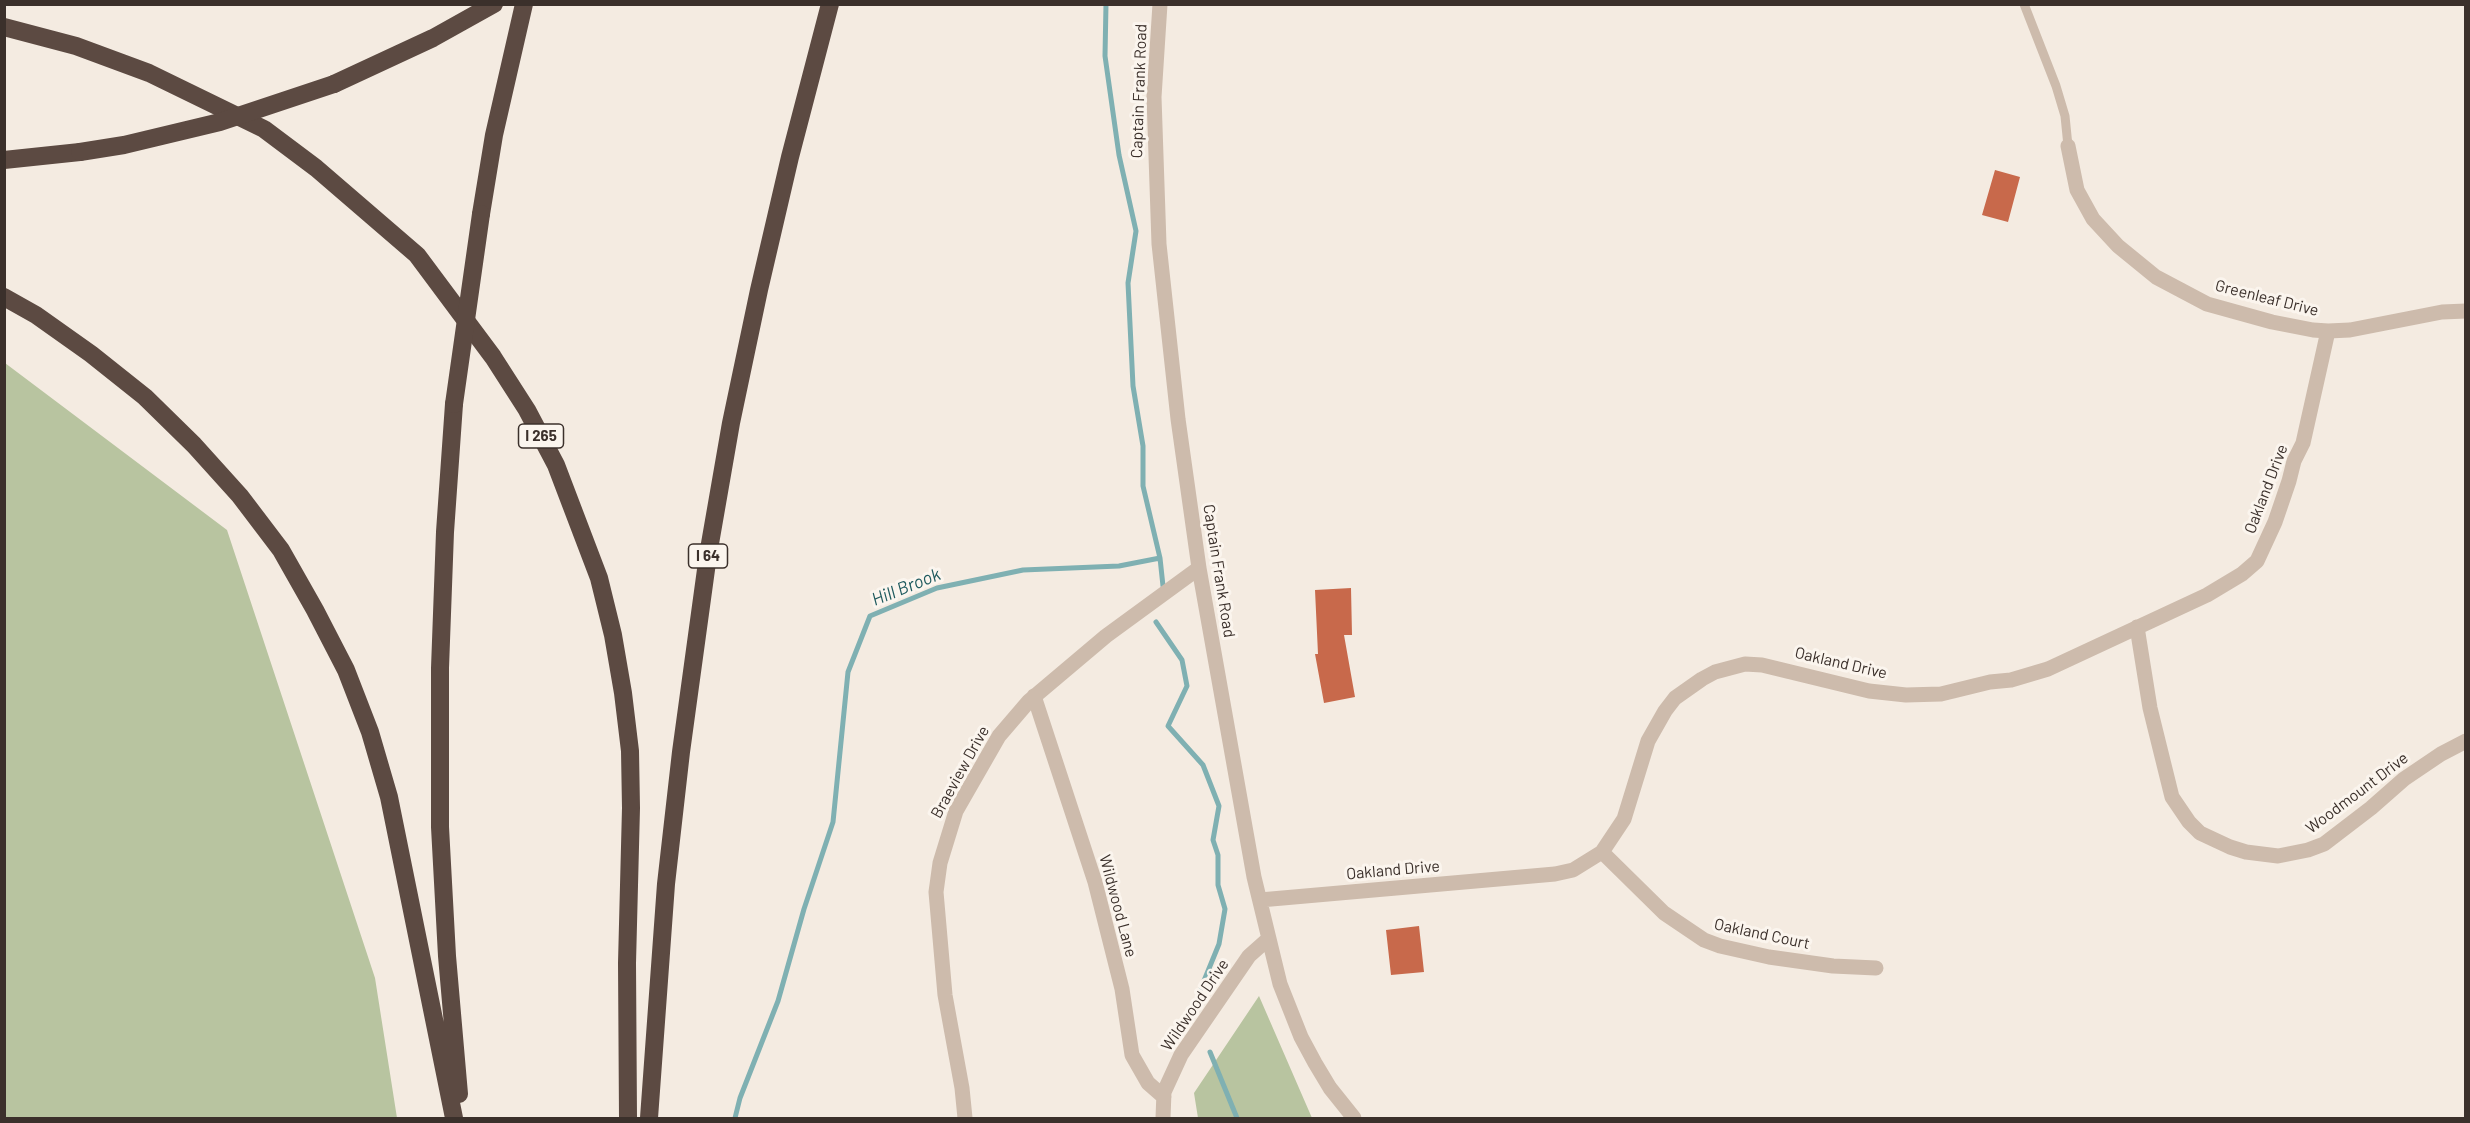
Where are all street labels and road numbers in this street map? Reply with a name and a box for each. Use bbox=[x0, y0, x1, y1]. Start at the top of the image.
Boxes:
street label: Captain Frank Road bbox=[1127, 23, 1151, 159]
street label: Greenleaf Drive bbox=[2213, 276, 2321, 320]
road number: I 265 bbox=[518, 424, 564, 448]
street label: Oakland Drive bbox=[2240, 442, 2292, 536]
street label: Captain Frank Road bbox=[1199, 503, 1239, 639]
road number: I 64 bbox=[688, 544, 728, 568]
street label: Oakland Drive bbox=[1793, 643, 1889, 683]
street label: Braeview Drive bbox=[927, 722, 993, 822]
street label: Woodmount Drive bbox=[2302, 748, 2412, 838]
street label: Wildwood Lane bbox=[1095, 853, 1141, 959]
street label: Oakland Drive bbox=[1345, 856, 1441, 884]
street label: Oakland Court bbox=[1712, 915, 1812, 953]
street label: Wildwood Drive bbox=[1157, 955, 1233, 1055]

